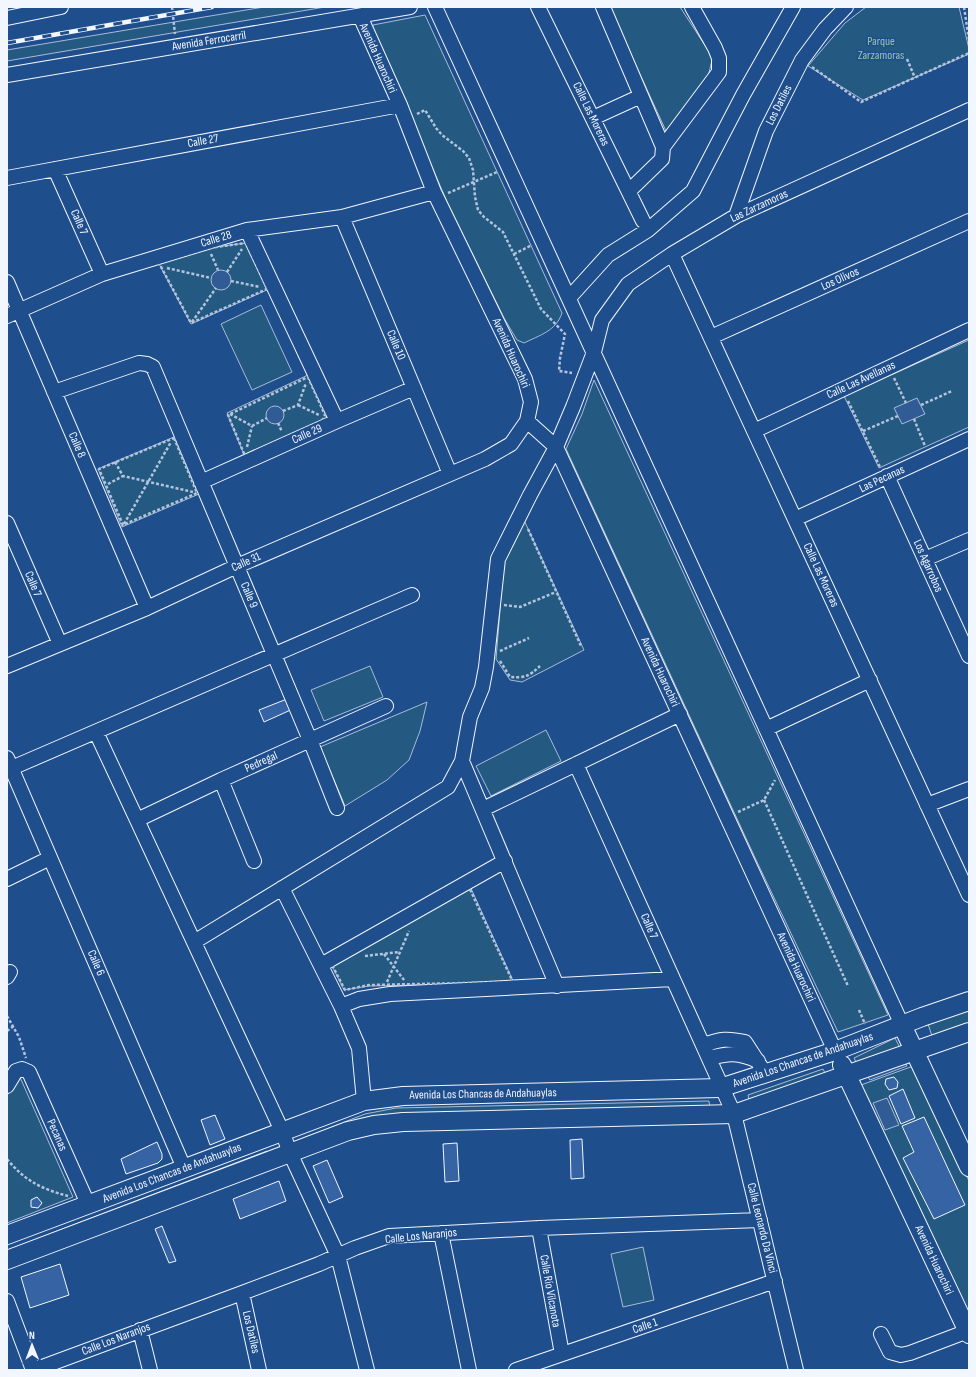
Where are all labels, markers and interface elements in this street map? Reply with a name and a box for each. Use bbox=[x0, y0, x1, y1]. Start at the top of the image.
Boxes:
street label: Avenida Huarochiri bbox=[355, 20, 400, 95]
street label: Avenida Ferrocarril bbox=[170, 28, 247, 54]
park label: Parque Zarzamoras bbox=[858, 34, 904, 63]
street label: Calle Las Moreras bbox=[569, 80, 613, 148]
street label: Los Datiles bbox=[763, 82, 795, 128]
street label: Calle 27 bbox=[186, 131, 220, 151]
street label: Las Zarzamoras bbox=[728, 186, 790, 226]
street label: Calle 7 bbox=[67, 207, 91, 237]
street label: Calle 28 bbox=[199, 227, 233, 251]
street label: Los Olivos bbox=[819, 264, 861, 294]
street label: Avenida Huarochiri bbox=[488, 315, 533, 390]
street label: Calle 10 bbox=[383, 328, 409, 362]
street label: Calle Las Avellanas bbox=[824, 358, 898, 402]
street label: Calle 29 bbox=[289, 421, 325, 447]
street label: Calle 8 bbox=[65, 430, 89, 460]
street label: Las Pecanas bbox=[857, 462, 907, 496]
street label: Los Agarrobos bbox=[910, 537, 946, 595]
street label: Calle Las Moreras bbox=[800, 541, 842, 609]
street label: Calle 31 bbox=[229, 549, 264, 575]
street label: Calle 7 bbox=[21, 569, 45, 599]
street label: Calle 9 bbox=[237, 580, 261, 610]
street label: Avenida Huarochiri bbox=[637, 634, 683, 709]
street label: Pedregal bbox=[242, 748, 280, 776]
street label: Calle 7 bbox=[637, 911, 661, 941]
street label: Avenida Huarochiri bbox=[773, 929, 819, 1004]
street label: Calle 6 bbox=[84, 948, 108, 978]
street label: Avenida Los Chancas de Andahuaylas bbox=[730, 1029, 875, 1091]
street label: Avenida Los Chancas de Andahuaylas bbox=[408, 1085, 557, 1103]
street label: Pecanas bbox=[43, 1117, 71, 1153]
street label: Avenida Los Chancas de Andahuaylas bbox=[100, 1140, 243, 1207]
street label: Calle Leonardo Da Vinci bbox=[744, 1181, 780, 1275]
street label: Avenida Huarochiri bbox=[911, 1222, 957, 1297]
street label: Calle Los Naranjos bbox=[384, 1225, 458, 1247]
street label: Calle Río Vilcanota bbox=[536, 1253, 564, 1329]
street label: Los Datiles bbox=[239, 1309, 263, 1355]
street label: Calle 1 bbox=[630, 1314, 660, 1337]
street label: Calle Los Naranjos bbox=[80, 1319, 152, 1359]
north arrow bbox=[12, 1325, 52, 1365]
text: N bbox=[29, 1329, 35, 1342]

